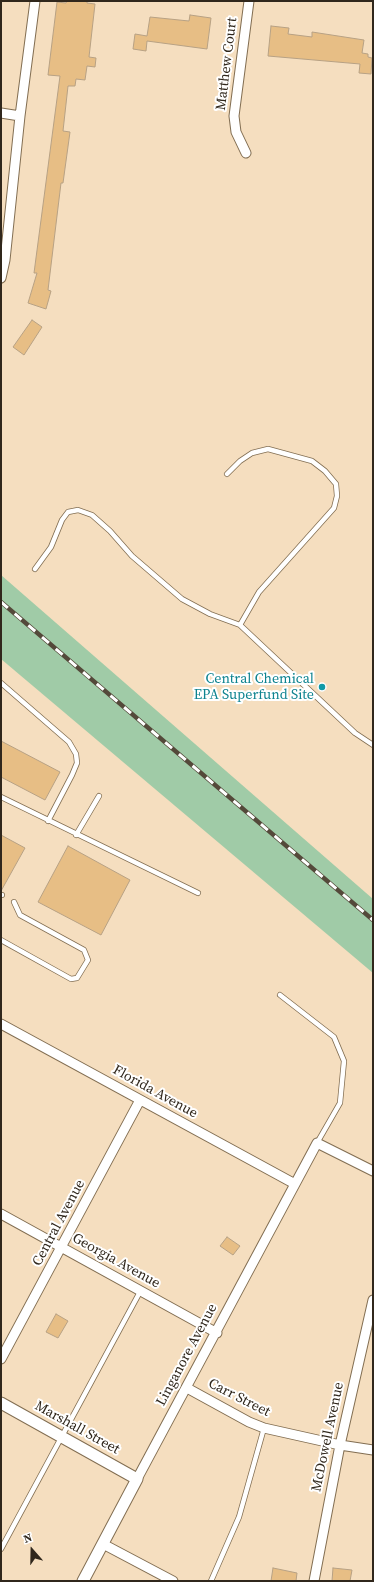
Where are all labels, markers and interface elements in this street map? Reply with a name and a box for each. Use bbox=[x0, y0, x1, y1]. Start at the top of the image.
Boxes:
street label: Matthew Court bbox=[213, 17, 241, 111]
place label: Central Chemical EPA Superfund Site bbox=[194, 671, 314, 704]
marker: Central Chemical EPA Superfund Site bbox=[317, 682, 327, 692]
street label: Florida Avenue bbox=[110, 1062, 200, 1122]
street label: Central Avenue bbox=[29, 1177, 89, 1269]
street label: Georgia Avenue bbox=[69, 1230, 163, 1292]
street label: Linganore Avenue bbox=[153, 1301, 221, 1409]
street label: Carr Street bbox=[205, 1375, 273, 1421]
street label: McDowell Avenue bbox=[308, 1381, 348, 1493]
street label: Marshall Street bbox=[32, 1398, 122, 1458]
north arrow bbox=[12, 1530, 52, 1570]
text: N bbox=[21, 1530, 34, 1547]

